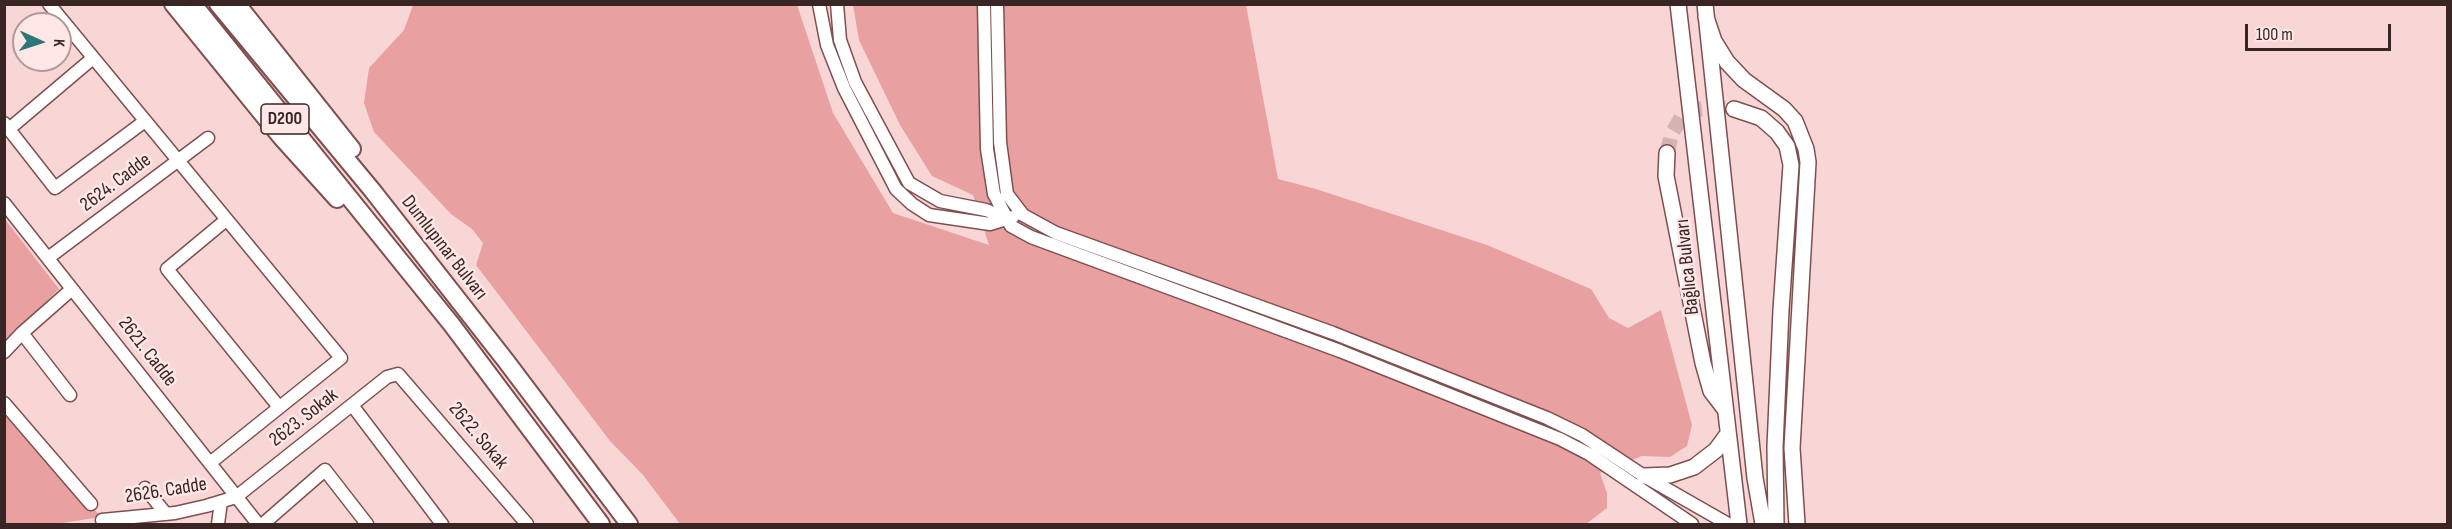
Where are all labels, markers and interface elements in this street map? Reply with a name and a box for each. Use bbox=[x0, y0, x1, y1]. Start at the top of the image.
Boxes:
north arrow bbox=[12, 12, 72, 72]
scale bar bbox=[2248, 12, 2394, 50]
text: 100 m bbox=[2256, 24, 2293, 45]
text: K bbox=[49, 38, 68, 47]
road number: D200 bbox=[261, 104, 309, 134]
street label: 2624. Cadde bbox=[76, 149, 156, 217]
street label: Dumlupınar Bulvarı bbox=[396, 191, 492, 305]
street label: Bağlıca Bulvarı bbox=[1671, 218, 1705, 316]
street label: 2621. Cadde bbox=[112, 312, 182, 392]
street label: 2623. Sokak bbox=[265, 384, 343, 452]
street label: 2622. Sokak bbox=[443, 397, 513, 475]
street label: 2626. Cadde bbox=[123, 473, 209, 509]

